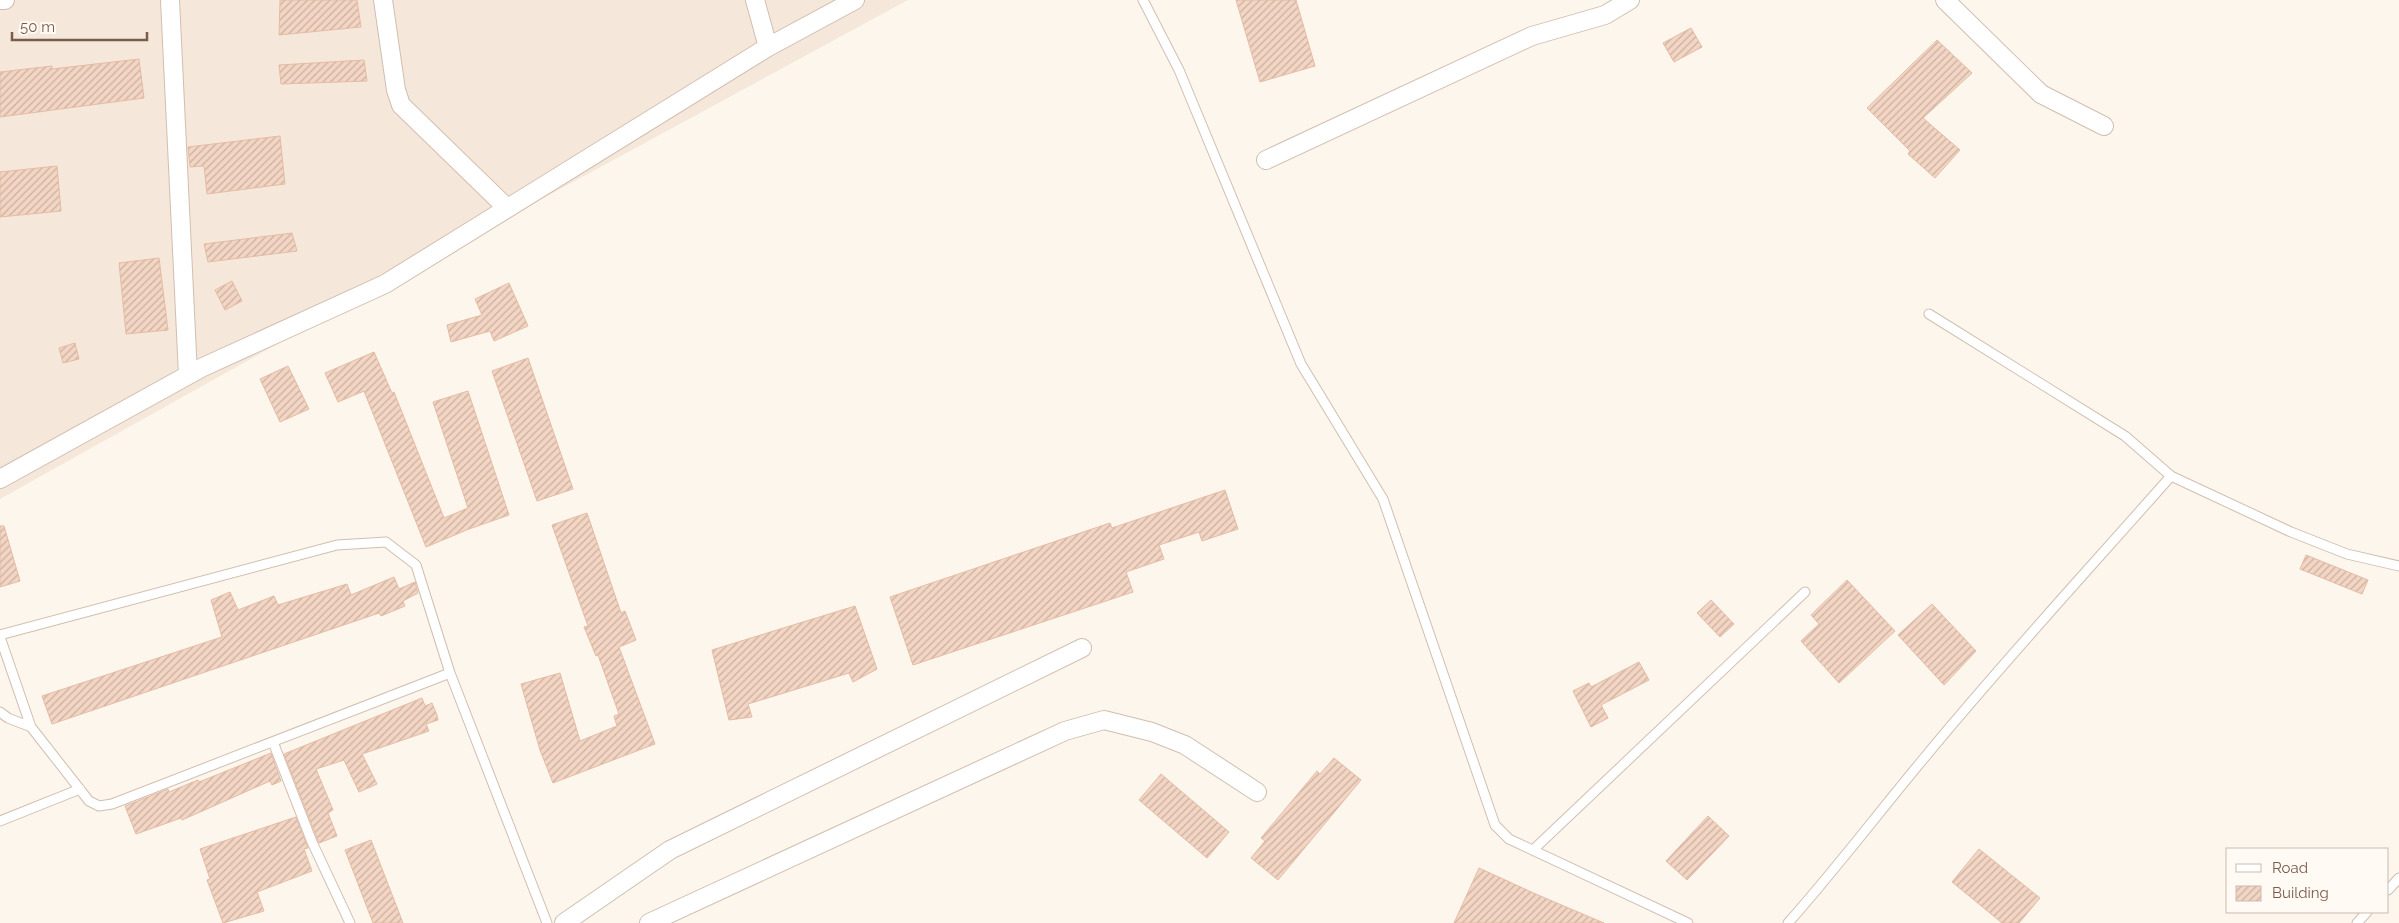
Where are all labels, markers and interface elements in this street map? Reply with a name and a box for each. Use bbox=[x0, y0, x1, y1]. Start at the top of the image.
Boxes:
scale bar bbox=[12, 10, 148, 42]
text: 50 m bbox=[20, 18, 55, 36]
legend bbox=[2226, 848, 2389, 913]
text: Road bbox=[2272, 859, 2308, 877]
text: Building bbox=[2272, 884, 2329, 902]

